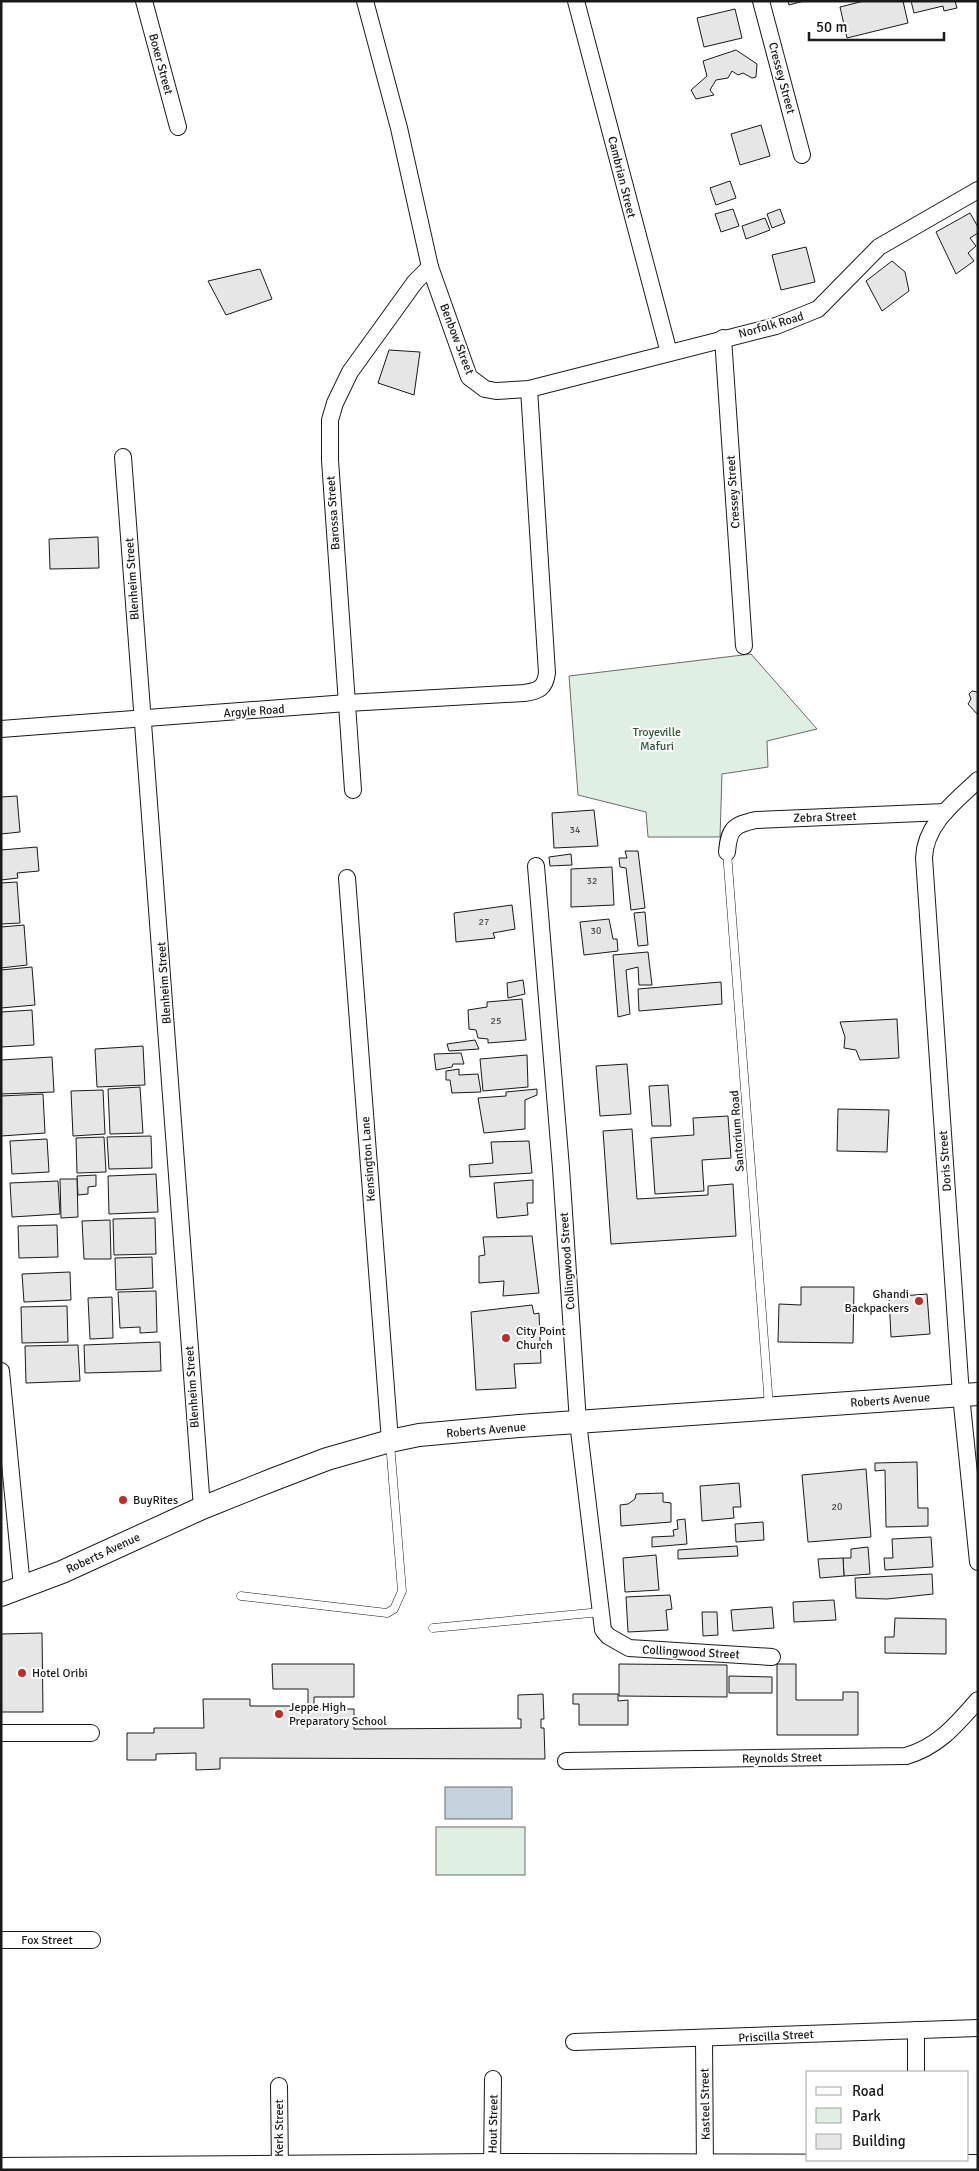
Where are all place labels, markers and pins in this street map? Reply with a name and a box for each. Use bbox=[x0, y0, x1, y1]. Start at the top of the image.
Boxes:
place label: Ghandi Backpackers bbox=[845, 1287, 909, 1316]
marker: Ghandi Backpackers bbox=[913, 1295, 925, 1307]
place label: City Point Church bbox=[516, 1324, 566, 1353]
marker: City Point Church bbox=[500, 1332, 512, 1344]
place label: BuyRites bbox=[133, 1493, 178, 1508]
marker: BuyRites bbox=[117, 1494, 129, 1506]
place label: Hotel Oribi bbox=[32, 1666, 88, 1681]
marker: Hotel Oribi bbox=[16, 1667, 28, 1679]
place label: Jeppe High Preparatory School bbox=[289, 1700, 387, 1729]
marker: Jeppe High Preparatory School bbox=[273, 1708, 285, 1720]

